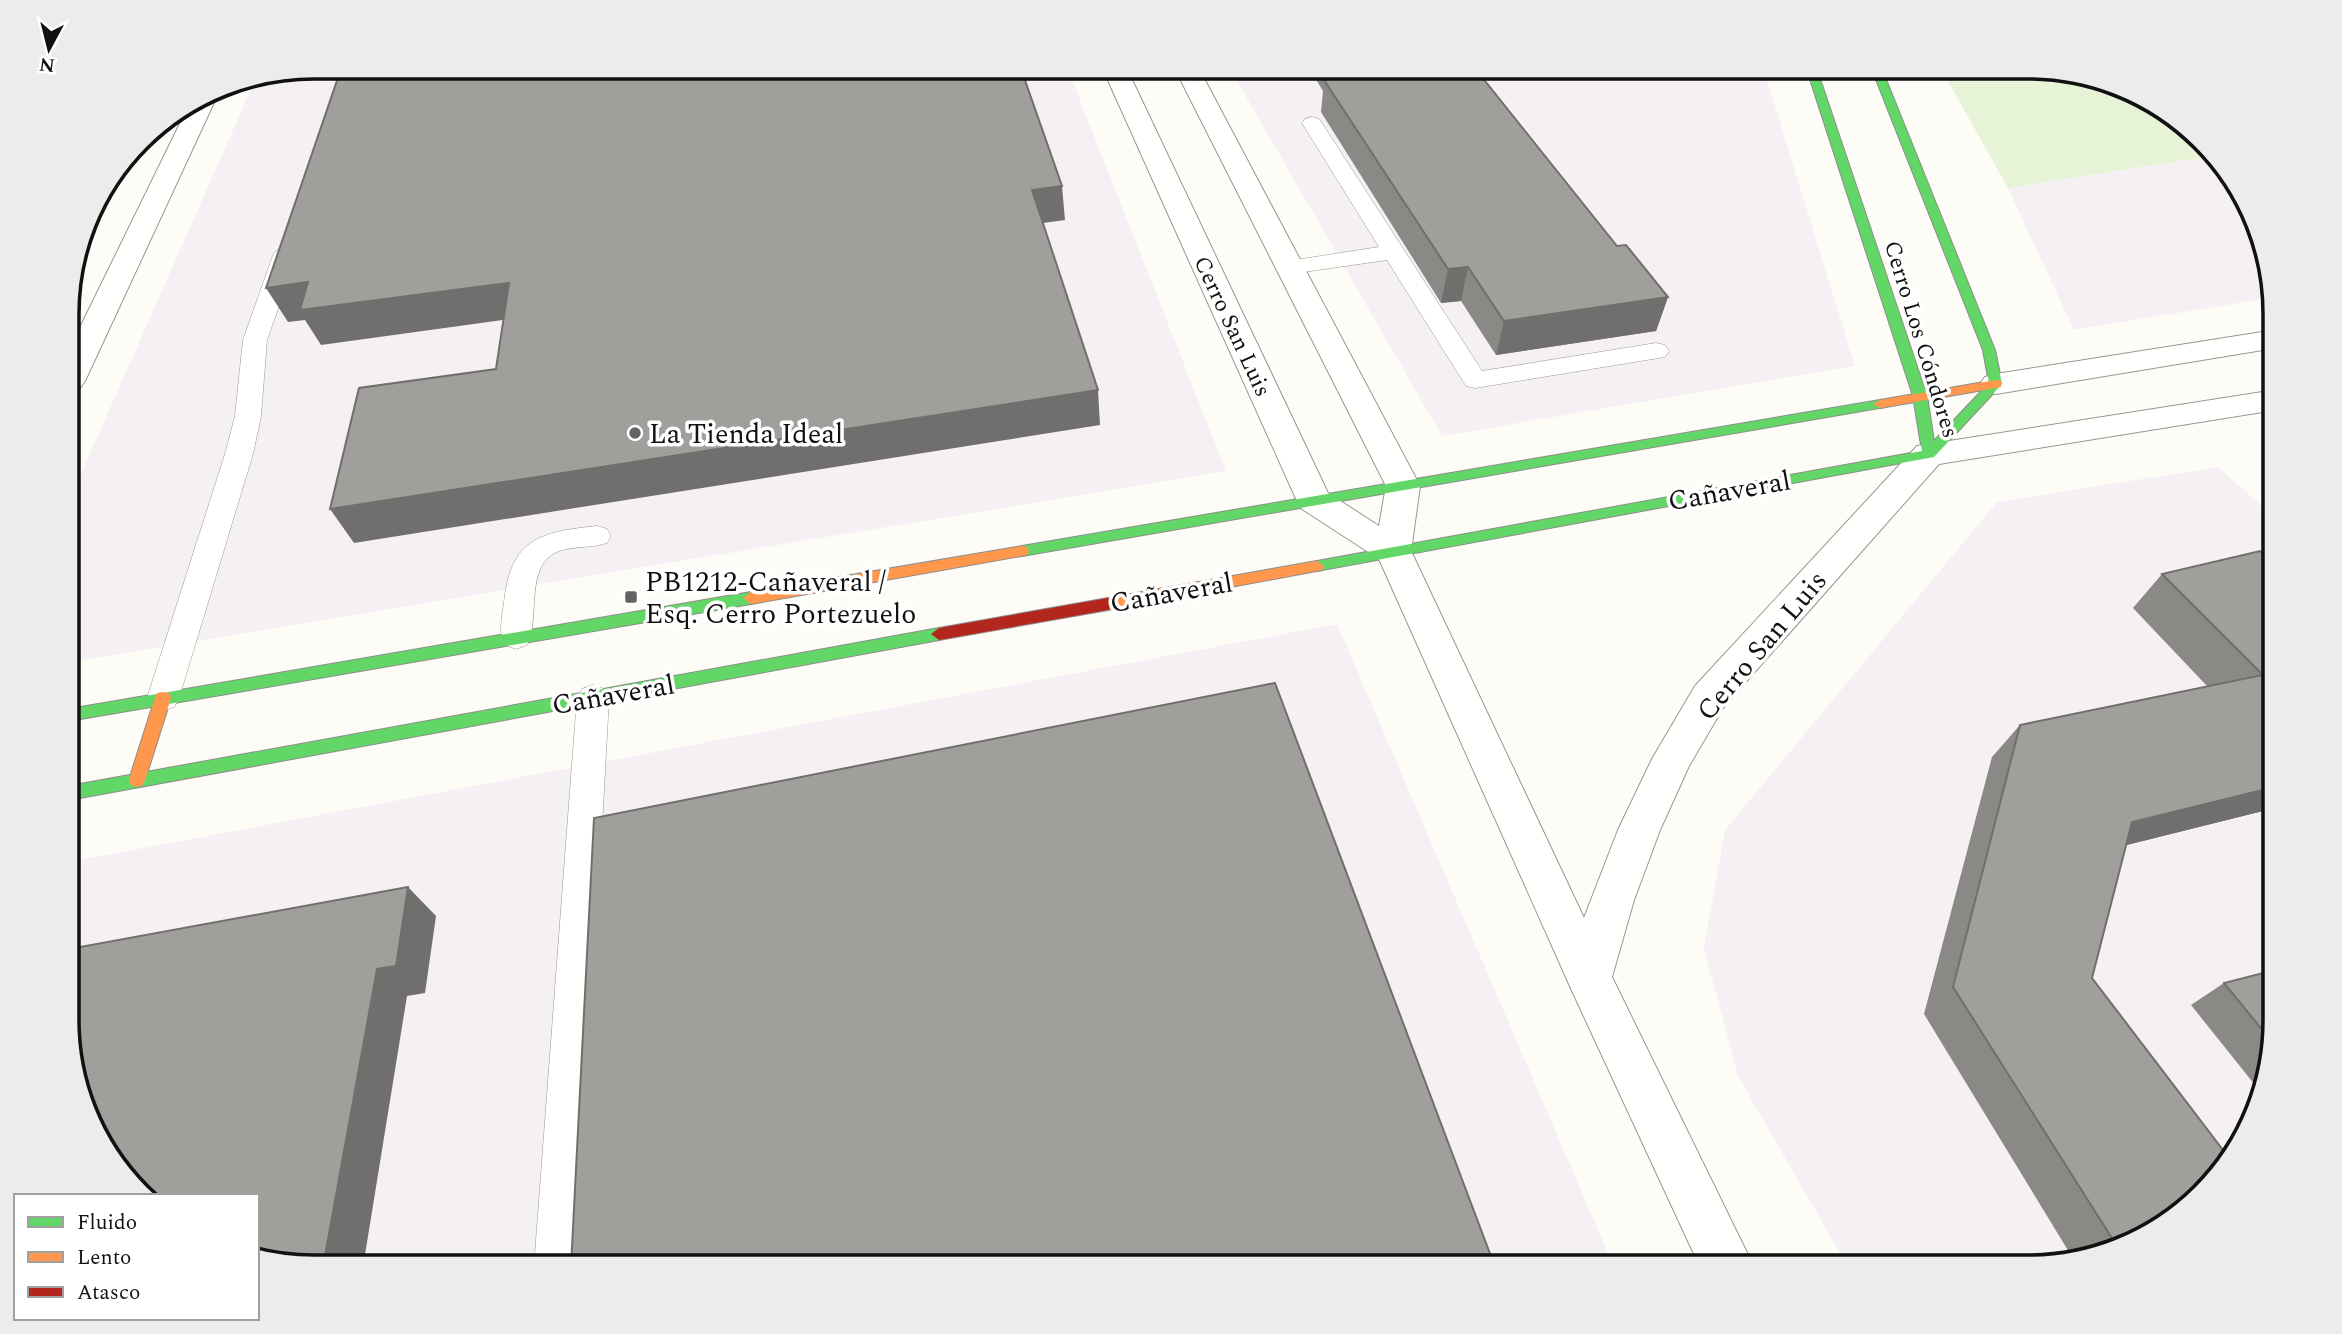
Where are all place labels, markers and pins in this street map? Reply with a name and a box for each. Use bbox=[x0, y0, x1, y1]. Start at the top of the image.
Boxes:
place label: La Tienda Ideal bbox=[649, 413, 843, 456]
marker: La Tienda Ideal bbox=[627, 425, 643, 441]
place label: PB1212-Cañaveral / Esq. Cerro Portezuelo bbox=[645, 561, 916, 636]
marker: PB1212-Cañaveral / Esq. Cerro Portezuelo bbox=[623, 589, 639, 605]

